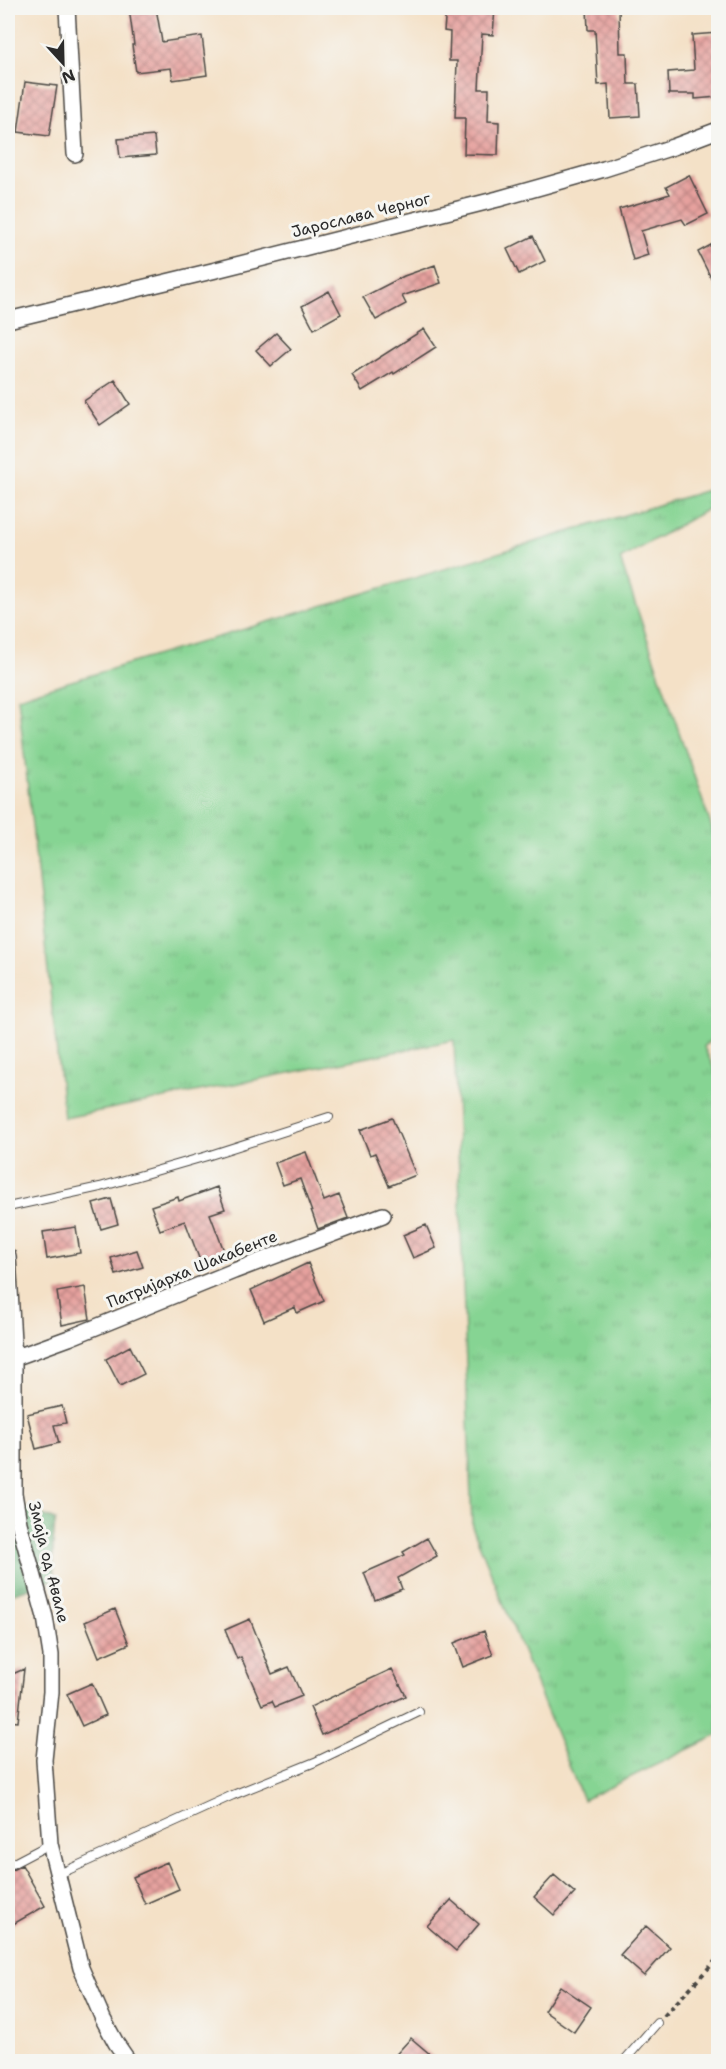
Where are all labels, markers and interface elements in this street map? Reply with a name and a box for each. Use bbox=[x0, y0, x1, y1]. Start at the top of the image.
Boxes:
north arrow bbox=[33, 33, 93, 93]
text: N bbox=[59, 64, 78, 89]
street label: Јарослава Черног bbox=[289, 187, 434, 242]
street label: Патријарха Шакабенте bbox=[104, 1225, 280, 1313]
street label: Змаја од Авале bbox=[24, 1499, 74, 1625]

